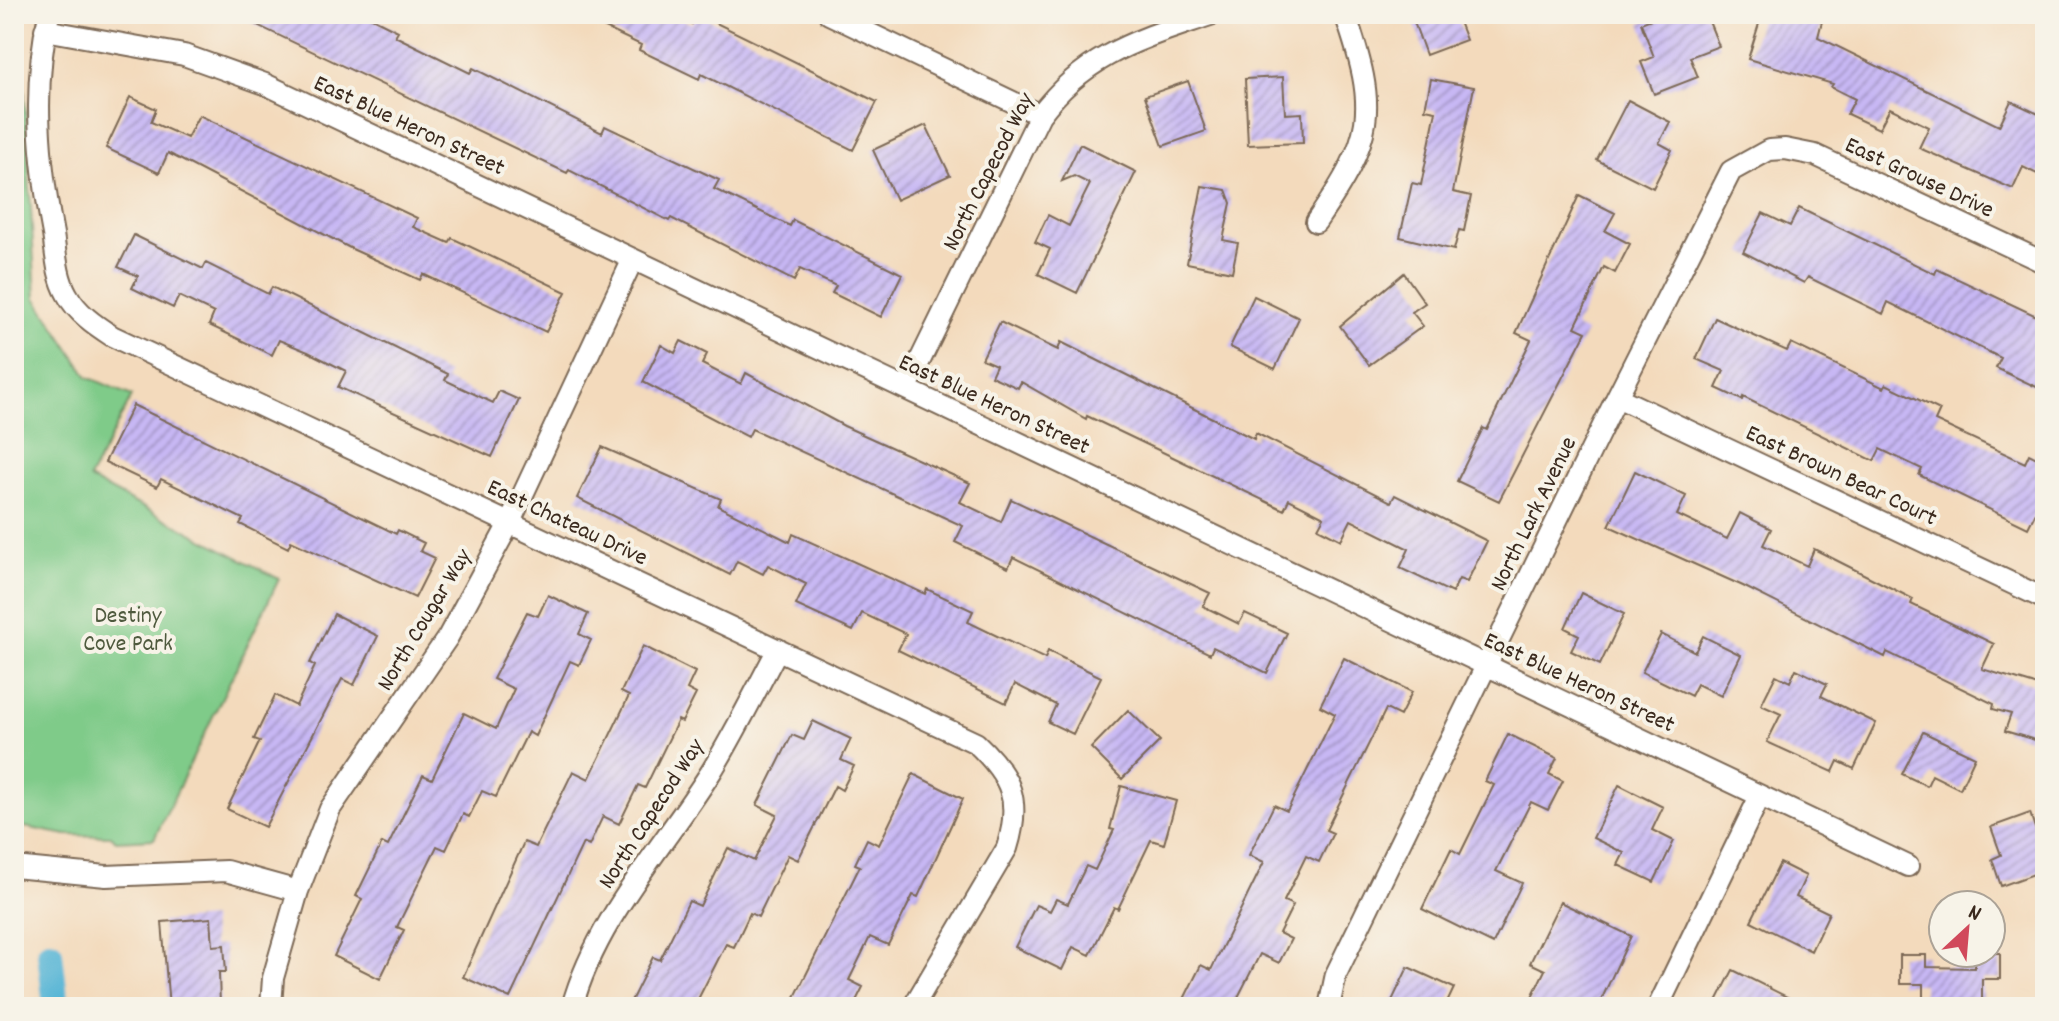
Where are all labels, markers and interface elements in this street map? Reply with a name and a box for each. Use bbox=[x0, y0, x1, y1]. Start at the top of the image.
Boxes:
street label: East Blue Heron Street bbox=[308, 67, 510, 186]
street label: North Capecod Way bbox=[935, 86, 1045, 257]
street label: East Grouse Drive bbox=[1839, 129, 1999, 228]
street label: East Blue Heron Street bbox=[893, 346, 1095, 465]
street label: East Brown Bear Court bbox=[1739, 417, 1942, 536]
street label: North Lark Avenue bbox=[1483, 431, 1587, 597]
street label: East Chateau Drive bbox=[481, 472, 653, 576]
street label: North Cougar Way bbox=[370, 542, 482, 698]
park label: Destiny Cove Park bbox=[83, 600, 173, 662]
street label: East Blue Heron Street bbox=[1478, 624, 1680, 743]
street label: North Capecod Way bbox=[591, 732, 715, 897]
north arrow bbox=[1927, 889, 2007, 969]
text: N bbox=[1963, 898, 1986, 931]

